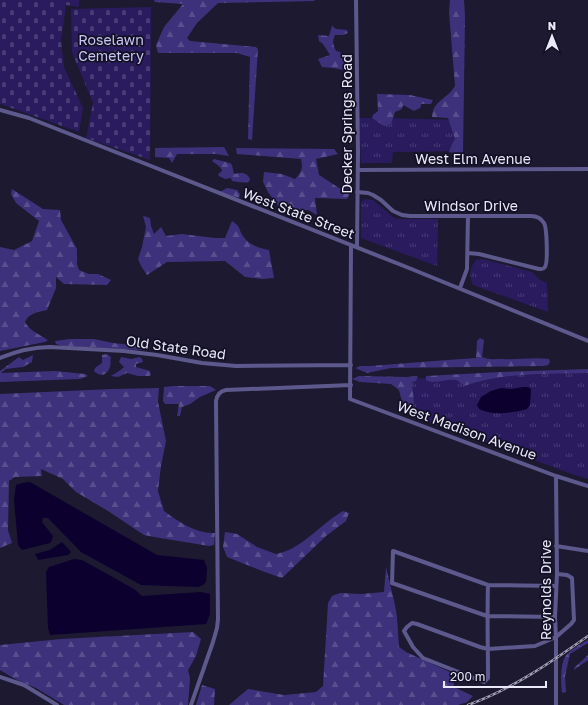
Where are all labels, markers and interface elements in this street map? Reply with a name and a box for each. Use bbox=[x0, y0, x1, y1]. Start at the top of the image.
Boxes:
north arrow bbox=[532, 16, 572, 56]
text: N bbox=[548, 19, 556, 32]
park label: Roselawn Cemetery bbox=[78, 31, 144, 64]
street label: Decker Springs Road bbox=[338, 54, 355, 194]
street label: West Elm Avenue bbox=[415, 150, 531, 167]
street label: West State Street bbox=[241, 184, 357, 242]
street label: Windsor Drive bbox=[424, 197, 518, 214]
street label: Old State Road bbox=[125, 332, 227, 362]
street label: West Madison Avenue bbox=[395, 397, 539, 463]
street label: Reynolds Drive bbox=[537, 540, 554, 640]
scale bar bbox=[444, 663, 546, 689]
text: 200 m bbox=[450, 669, 485, 684]

